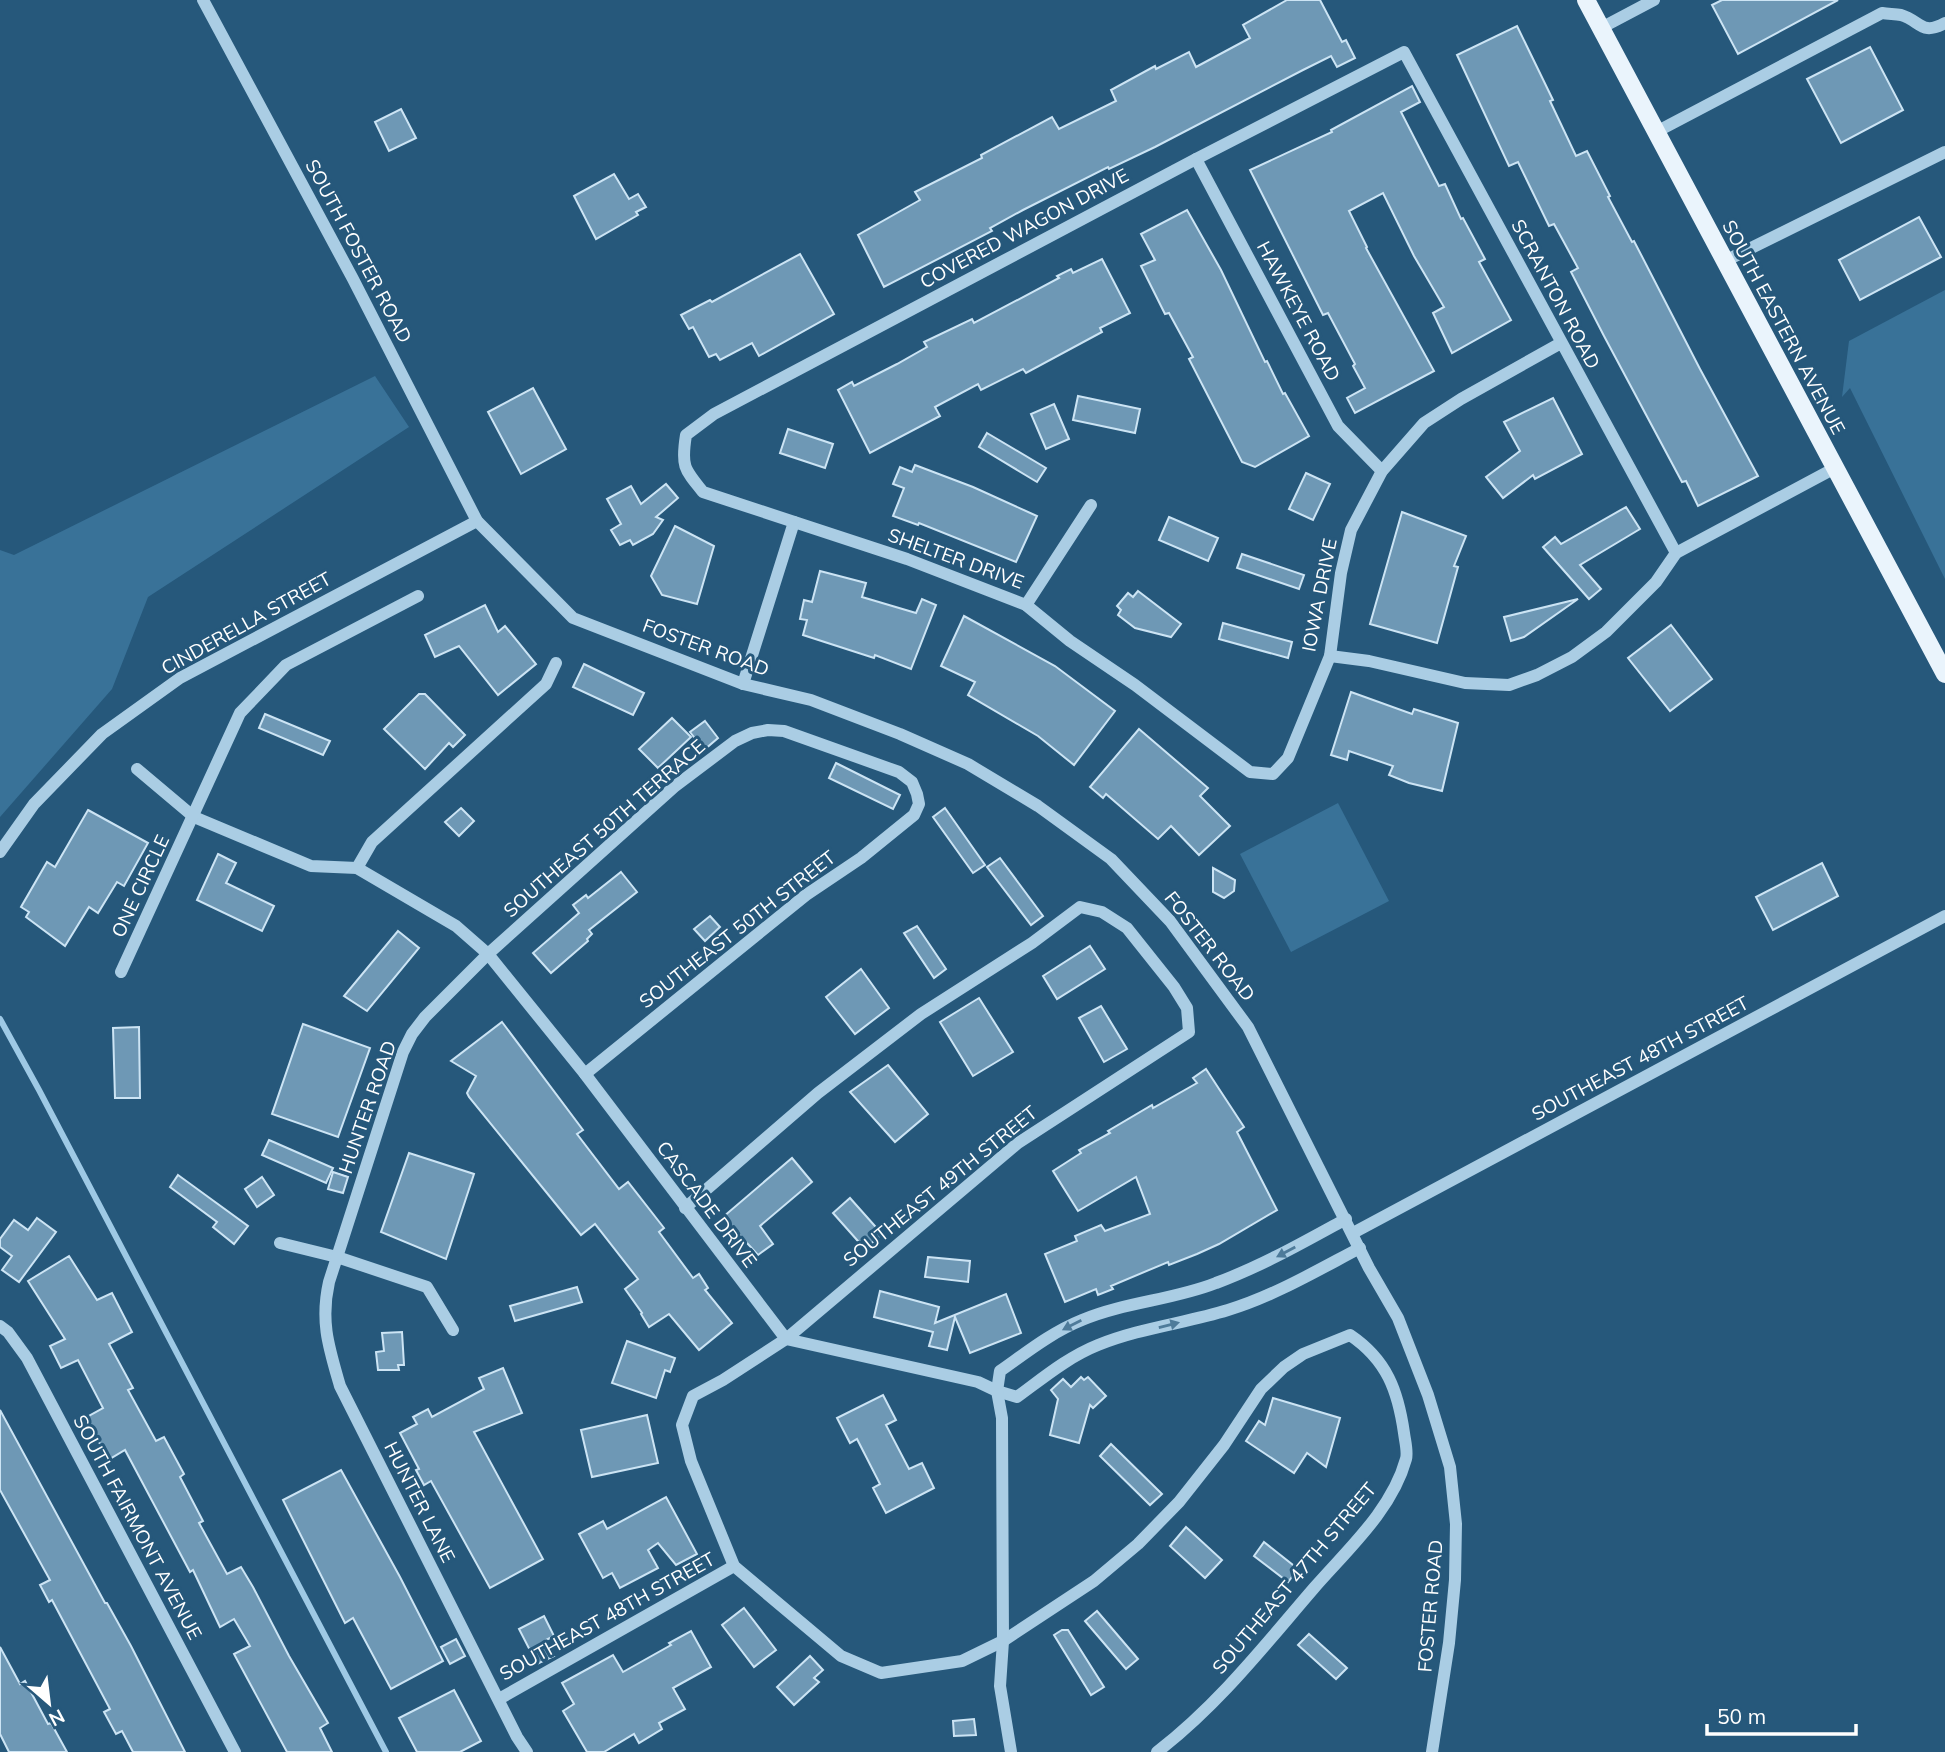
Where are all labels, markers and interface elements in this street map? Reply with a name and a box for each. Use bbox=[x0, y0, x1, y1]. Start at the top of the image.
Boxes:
street label: SOUTH FOSTER ROAD bbox=[300, 155, 418, 347]
street label: COVERED WAGON DRIVE bbox=[915, 163, 1133, 293]
street label: SCRANTON ROAD bbox=[1506, 215, 1606, 373]
street label: SOUTH EASTERN AVENUE bbox=[1717, 216, 1851, 438]
street label: HAWKEYE ROAD bbox=[1252, 237, 1346, 385]
street label: SHELTER DRIVE bbox=[885, 522, 1027, 594]
street label: IOWA DRIVE bbox=[1296, 536, 1342, 654]
street label: CINDERELLA STREET bbox=[157, 566, 336, 680]
street label: FOSTER ROAD bbox=[639, 613, 773, 681]
street label: SOUTHEAST 50TH TERRACE bbox=[498, 734, 710, 922]
street label: ONE CIRCLE bbox=[106, 831, 174, 941]
street label: SOUTHEAST 50TH STREET bbox=[634, 845, 840, 1013]
street label: FOSTER ROAD bbox=[1160, 886, 1260, 1006]
street label: SOUTHEAST 48TH STREET bbox=[1527, 990, 1753, 1126]
street label: HUNTER ROAD bbox=[333, 1037, 401, 1177]
street label: SOUTHEAST 49TH STREET bbox=[838, 1100, 1042, 1272]
street label: CASCADE DRIVE bbox=[652, 1136, 762, 1272]
one-way arrow bbox=[1276, 1246, 1296, 1258]
one-way arrow bbox=[1159, 1319, 1181, 1330]
one-way arrow bbox=[1062, 1320, 1082, 1331]
street label: SOUTH FAIRMONT AVENUE bbox=[68, 1410, 208, 1644]
street label: HUNTER LANE bbox=[379, 1437, 461, 1567]
street label: SOUTHEAST 47TH STREET bbox=[1207, 1477, 1382, 1679]
street label: FOSTER ROAD bbox=[1412, 1539, 1448, 1673]
street label: SOUTHEAST 48TH STREET bbox=[495, 1546, 719, 1685]
north arrow bbox=[14, 1668, 84, 1738]
scale bar bbox=[1707, 1692, 1856, 1736]
text: 50 m bbox=[1717, 1703, 1766, 1729]
text: N bbox=[45, 1704, 69, 1732]

